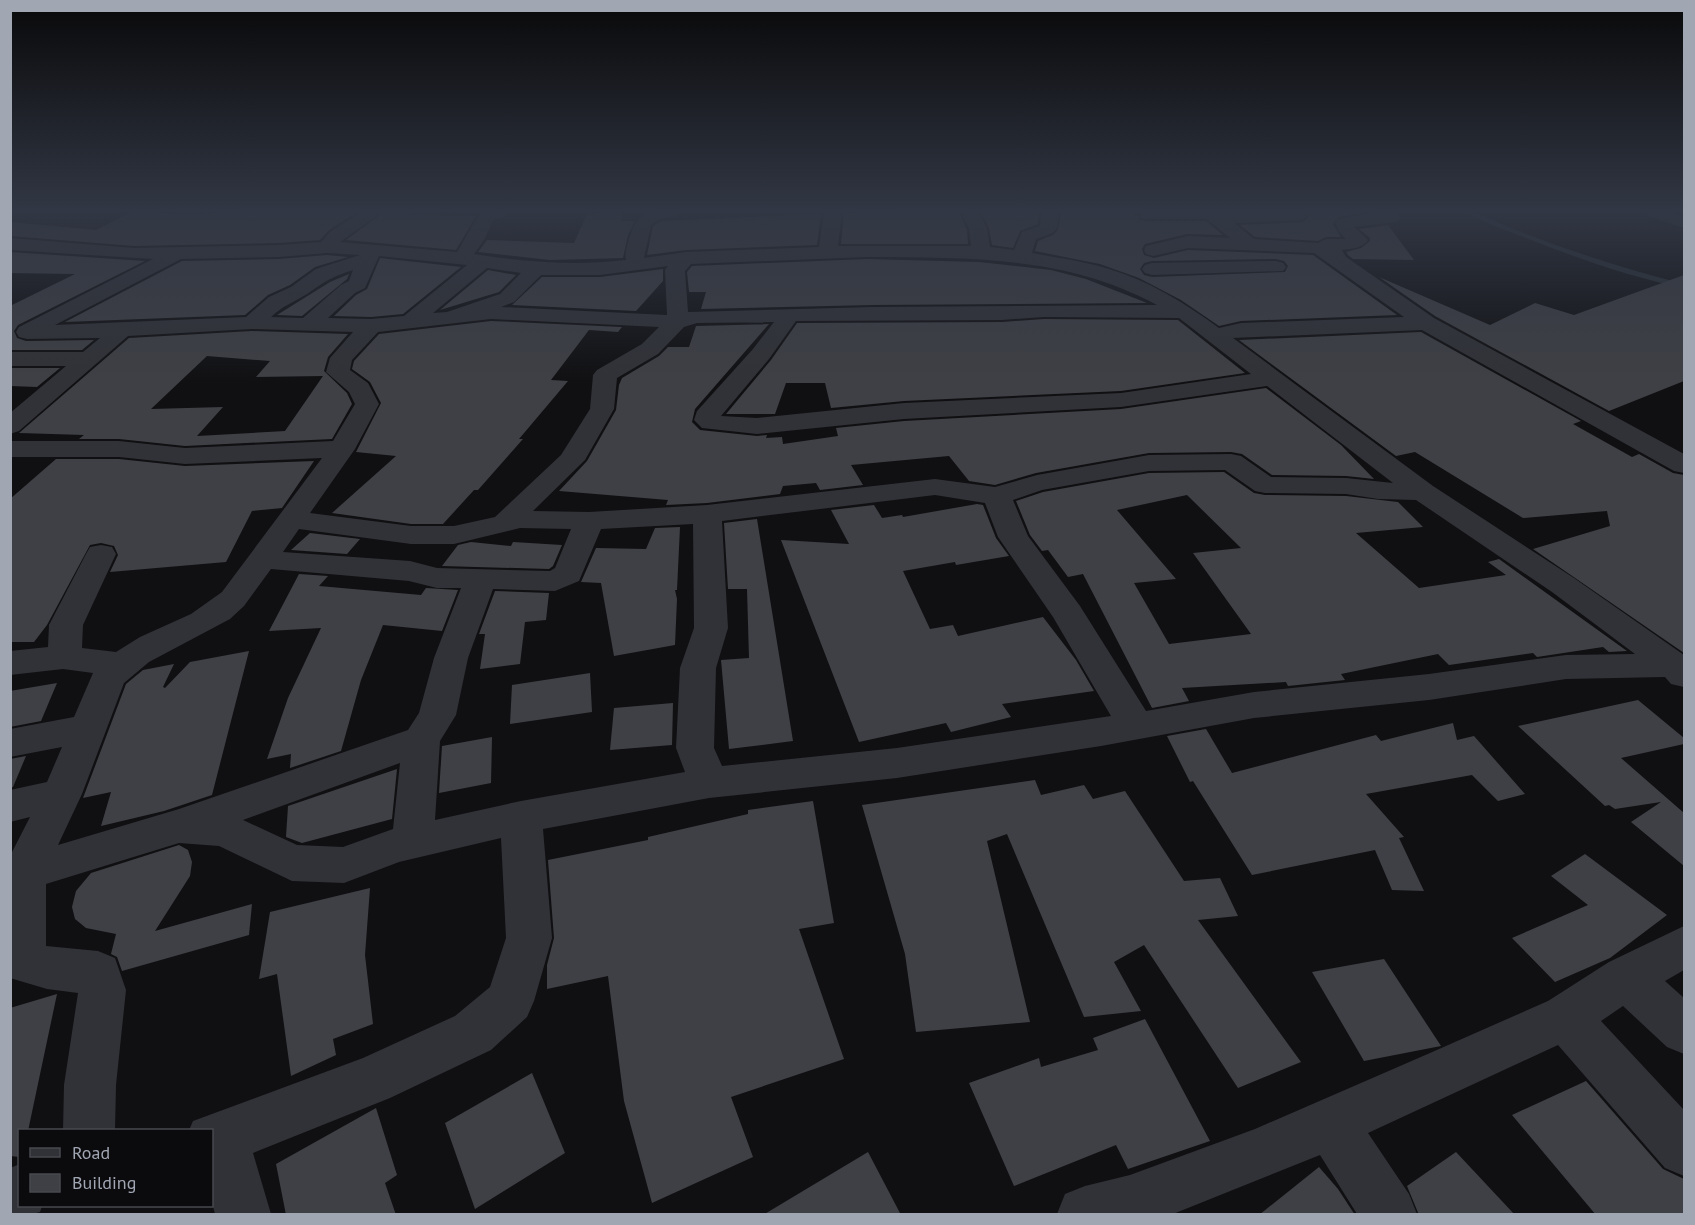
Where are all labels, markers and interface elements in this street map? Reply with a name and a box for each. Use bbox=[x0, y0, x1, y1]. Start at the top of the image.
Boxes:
legend bbox=[18, 1129, 213, 1207]
text: Road bbox=[72, 1141, 110, 1164]
text: Building bbox=[72, 1171, 136, 1194]

